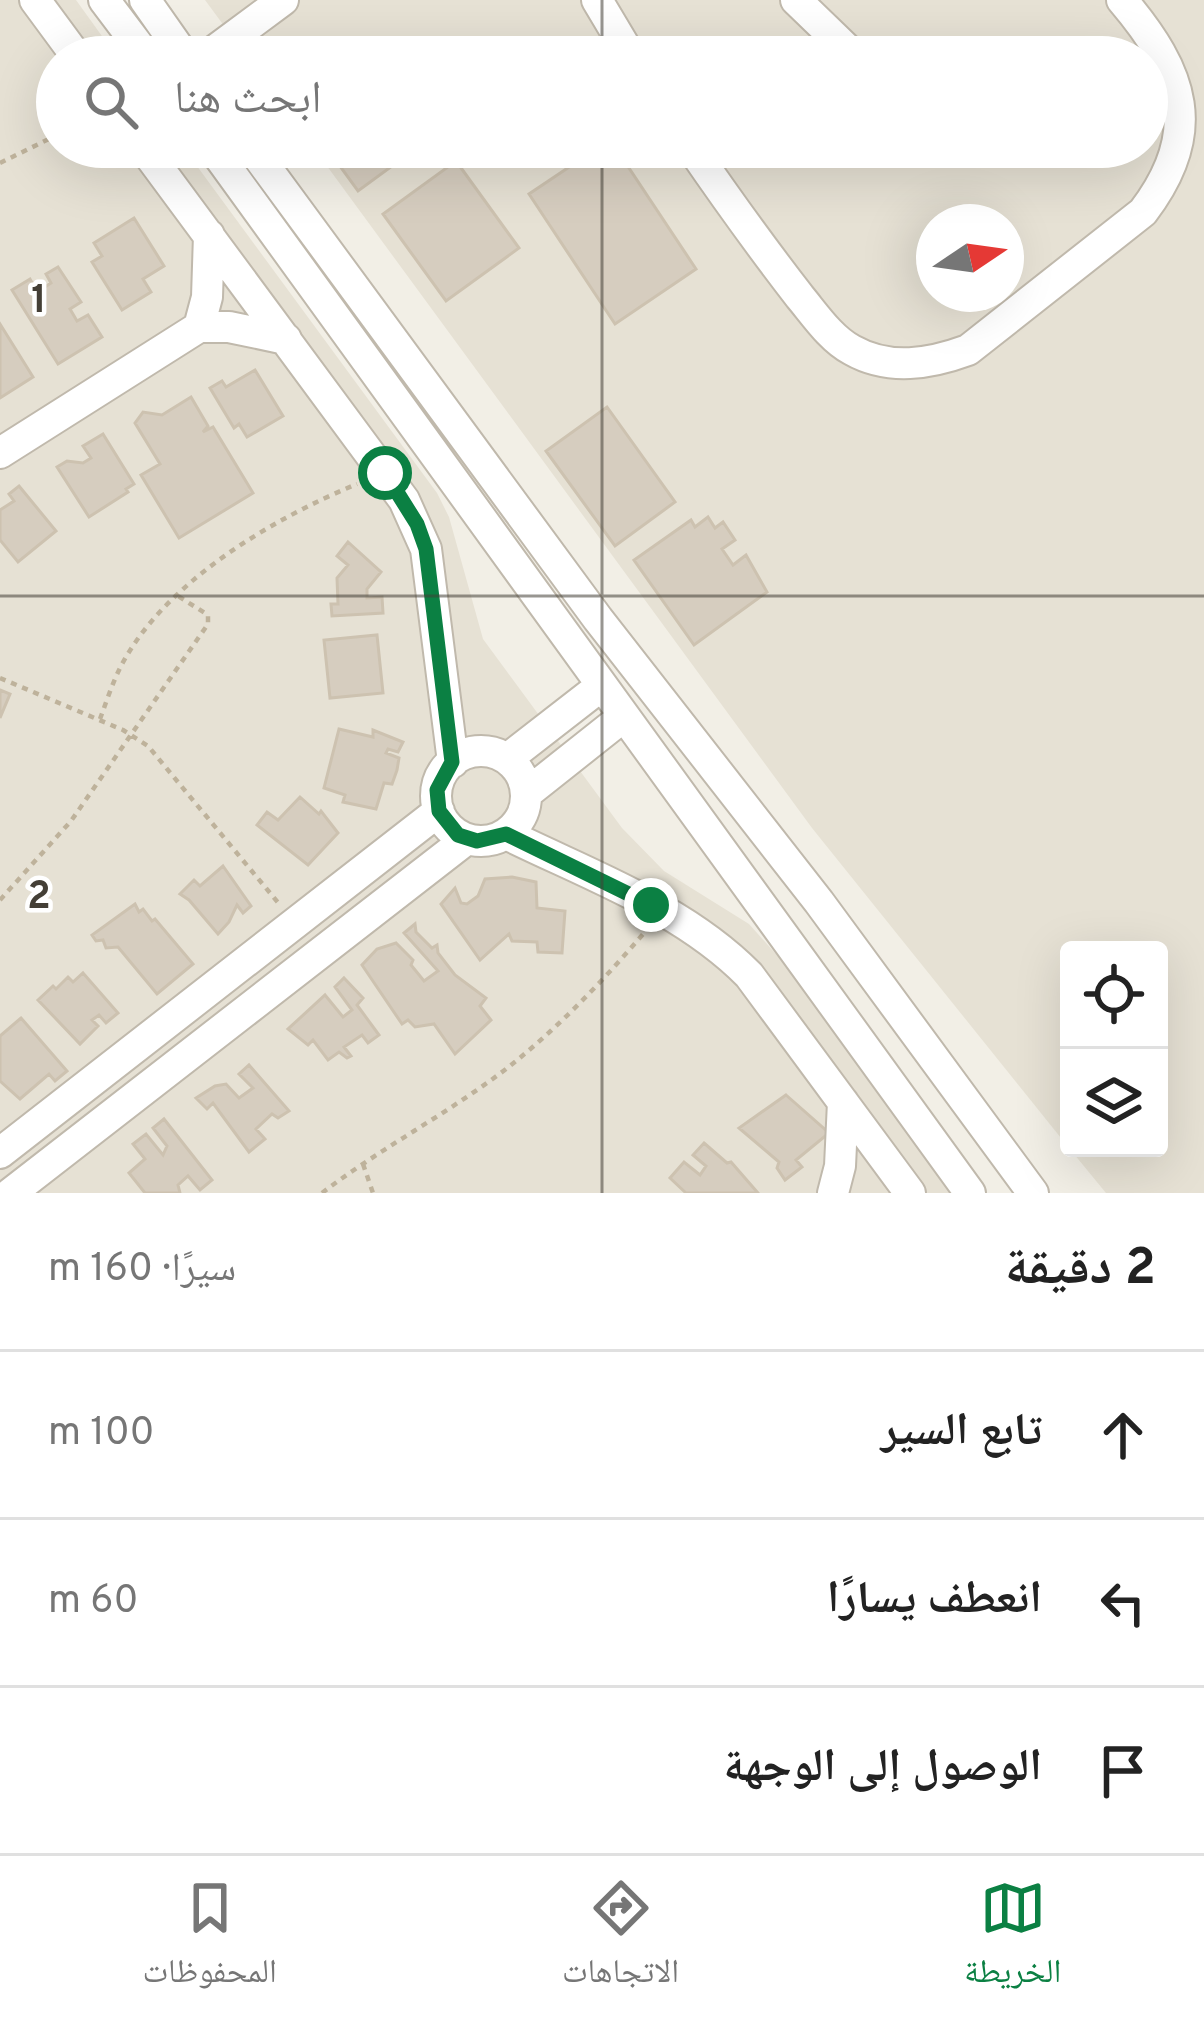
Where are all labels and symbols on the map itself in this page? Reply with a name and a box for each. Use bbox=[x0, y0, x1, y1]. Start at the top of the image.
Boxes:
north arrow bbox=[916, 204, 1024, 312]
text: 1 bbox=[31, 278, 47, 327]
route start bbox=[358, 446, 412, 500]
text: 2 bbox=[27, 874, 51, 923]
route end bbox=[624, 878, 678, 932]

